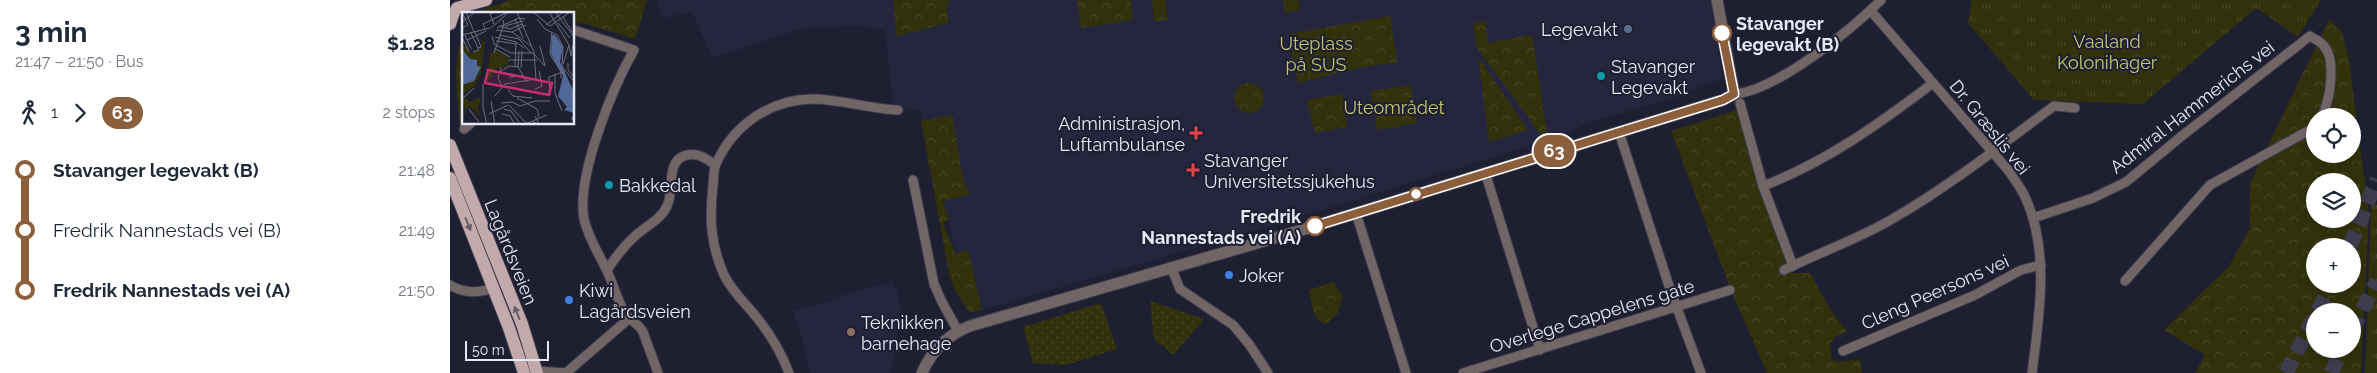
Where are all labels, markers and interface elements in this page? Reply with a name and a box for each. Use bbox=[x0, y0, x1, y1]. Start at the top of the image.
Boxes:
inset map bbox=[462, 12, 575, 125]
place label: Stavanger legevakt (B) bbox=[1736, 13, 1839, 55]
text: 3 min bbox=[15, 16, 87, 49]
place label: Legevakt bbox=[1541, 19, 1618, 40]
marker: Legevakt bbox=[1622, 23, 1634, 35]
marker: Stavanger legevakt (B) bbox=[1712, 23, 1732, 43]
park label: Vaaland Kolonihager bbox=[2057, 31, 2158, 73]
text: $1.28 bbox=[387, 32, 435, 54]
park label: Uteplass på SUS bbox=[1279, 33, 1353, 75]
street label: Admiral Hammerichs vei bbox=[2106, 36, 2278, 178]
text: 21:47 – 21:50 · Bus bbox=[15, 52, 143, 71]
place label: Stavanger Legevakt bbox=[1611, 56, 1696, 98]
marker: Stavanger Legevakt bbox=[1595, 70, 1607, 82]
street label: Dr. Græslis vei bbox=[1946, 76, 2034, 178]
park label: Uteområdet bbox=[1343, 97, 1445, 118]
icon: walk bbox=[15, 99, 43, 127]
icon: forward bbox=[66, 99, 94, 127]
text: 63 bbox=[112, 102, 133, 123]
text: 1 bbox=[51, 103, 58, 122]
text: 2 stops bbox=[383, 103, 435, 122]
map controls bbox=[2306, 108, 2361, 358]
button: locate bbox=[2306, 108, 2361, 163]
place label: Administrasjon, Luftambulanse bbox=[1058, 113, 1185, 155]
marker: Administrasjon, Luftambulanse bbox=[1189, 126, 1203, 140]
line badge: 63 bbox=[1532, 135, 1576, 167]
text: 63 bbox=[1544, 140, 1564, 161]
place label: Stavanger Universitetssjukehus bbox=[1204, 150, 1375, 192]
text: Stavanger legevakt (B) bbox=[53, 159, 259, 181]
text: 21:48 bbox=[399, 161, 435, 180]
marker: Stavanger Universitetssjukehus bbox=[1186, 163, 1200, 177]
button: layers bbox=[2306, 173, 2361, 228]
place label: Bakkedal bbox=[619, 175, 696, 196]
marker: Bakkedal bbox=[603, 179, 615, 191]
unlabelled marker bbox=[1409, 187, 1423, 201]
street label: Lagårdsveien bbox=[480, 196, 542, 308]
place label: Fredrik Nannestads vei (A) bbox=[1141, 206, 1302, 248]
one-way arrow bbox=[465, 216, 472, 231]
marker: Fredrik Nannestads vei (A) bbox=[1305, 216, 1325, 236]
text: Fredrik Nannestads vei (B) bbox=[53, 219, 281, 241]
text: 21:49 bbox=[399, 221, 435, 240]
button: + bbox=[2306, 238, 2361, 293]
street label: Cleng Peersons vei bbox=[1858, 250, 2012, 334]
place label: Joker bbox=[1239, 265, 1285, 286]
marker: Joker bbox=[1223, 269, 1235, 281]
street label: Overlege Cappelens gate bbox=[1487, 275, 1697, 357]
text: Fredrik Nannestads vei (A) bbox=[53, 279, 290, 301]
place label: Kiwi Lagårdsveien bbox=[579, 280, 691, 322]
text: 21:50 bbox=[398, 281, 435, 300]
marker: Kiwi Lagårdsveien bbox=[563, 294, 575, 306]
button: − bbox=[2306, 303, 2361, 358]
one-way arrow bbox=[513, 305, 521, 320]
place label: Teknikken barnehage bbox=[861, 312, 952, 354]
marker: Teknikken barnehage bbox=[845, 326, 857, 338]
scale bar bbox=[465, 338, 549, 361]
text: 50 m bbox=[472, 342, 505, 358]

